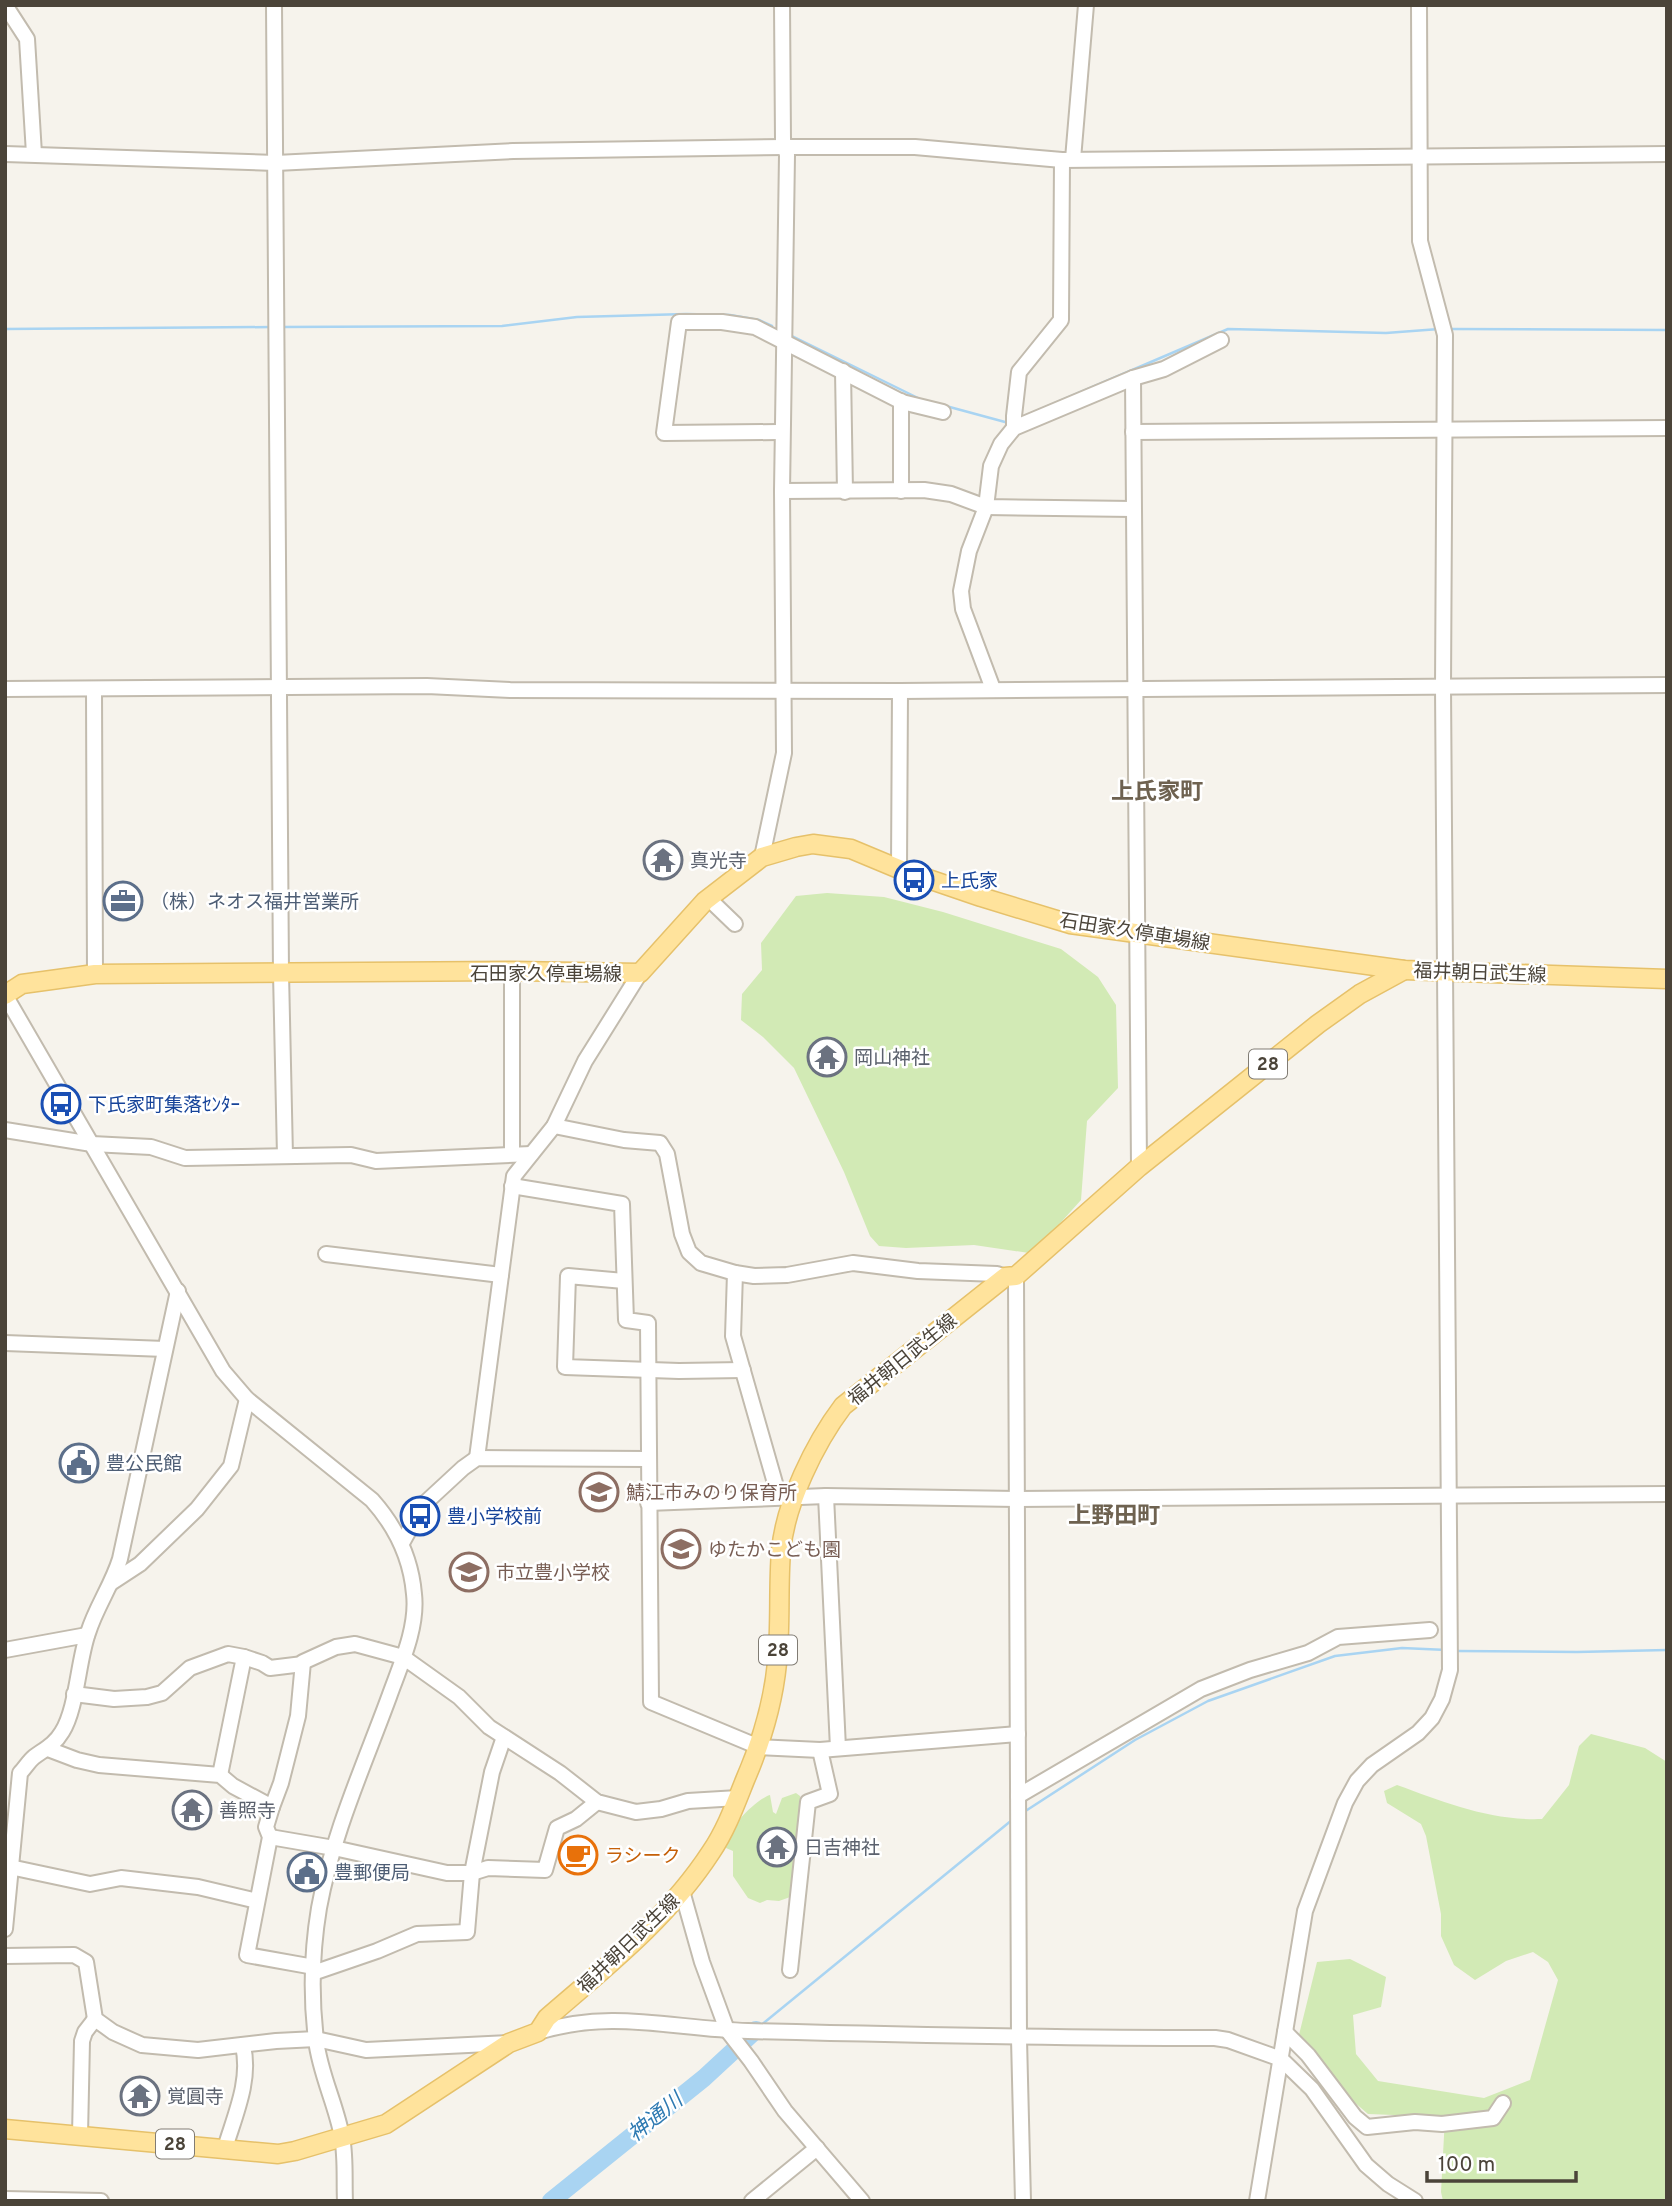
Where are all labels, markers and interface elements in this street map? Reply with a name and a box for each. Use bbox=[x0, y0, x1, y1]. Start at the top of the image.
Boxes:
district label: 上氏家町 bbox=[1111, 779, 1203, 808]
temple icon: 真光寺 bbox=[642, 839, 684, 881]
place label: 真光寺 bbox=[690, 850, 747, 874]
bus stop icon: 上氏家 bbox=[893, 859, 935, 901]
place label: 上氏家 bbox=[941, 870, 998, 894]
office icon: （株）ネオス福井営業所 bbox=[102, 880, 144, 922]
place label: （株）ネオス福井営業所 bbox=[150, 891, 359, 915]
street label: 石田家久停車場線 bbox=[1058, 909, 1212, 957]
street label: 福井朝日武生線 bbox=[1413, 960, 1547, 988]
street label: 石田家久停車場線 bbox=[470, 963, 622, 987]
temple icon: 岡山神社 bbox=[806, 1036, 848, 1078]
place label: 岡山神社 bbox=[854, 1047, 930, 1071]
road number: 28 bbox=[1249, 1050, 1287, 1078]
bus stop icon: 下氏家町集落ｾﾝﾀｰ bbox=[40, 1083, 82, 1125]
place label: 下氏家町集落ｾﾝﾀｰ bbox=[88, 1094, 240, 1118]
street label: 福井朝日武生線 bbox=[844, 1309, 962, 1412]
public building icon: 豊公民館 bbox=[58, 1442, 100, 1484]
place label: 豊公民館 bbox=[106, 1453, 182, 1477]
school or university icon: 鯖江市みのり保育所 bbox=[578, 1471, 620, 1513]
place label: 鯖江市みのり保育所 bbox=[626, 1482, 797, 1506]
bus stop icon: 豊小学校前 bbox=[399, 1495, 441, 1537]
district label: 上野田町 bbox=[1068, 1503, 1160, 1532]
place label: 豊小学校前 bbox=[447, 1506, 542, 1530]
school or university icon: ゆたかこども園 bbox=[660, 1528, 702, 1570]
place label: ゆたかこども園 bbox=[708, 1539, 841, 1563]
school or university icon: 市立豊小学校 bbox=[448, 1551, 490, 1593]
place label: 市立豊小学校 bbox=[496, 1562, 610, 1586]
road number: 28 bbox=[759, 1636, 797, 1665]
temple icon: 善照寺 bbox=[171, 1789, 213, 1831]
place label: 善照寺 bbox=[219, 1800, 276, 1824]
temple icon: 日吉神社 bbox=[756, 1826, 798, 1868]
cafe icon: ラシーク bbox=[557, 1834, 599, 1876]
place label: 日吉神社 bbox=[804, 1837, 880, 1861]
place label: ラシーク bbox=[605, 1845, 681, 1869]
public building icon: 豊郵便局 bbox=[286, 1851, 328, 1893]
place label: 豊郵便局 bbox=[334, 1862, 410, 1886]
street label: 福井朝日武生線 bbox=[573, 1890, 686, 1999]
temple icon: 覚圓寺 bbox=[119, 2075, 161, 2117]
place label: 覚圓寺 bbox=[167, 2086, 224, 2110]
water label: 神通川 bbox=[623, 2087, 690, 2148]
road number: 28 bbox=[156, 2130, 194, 2158]
scale bar bbox=[1427, 2140, 1576, 2184]
text: 100 m bbox=[1438, 2152, 1495, 2179]

